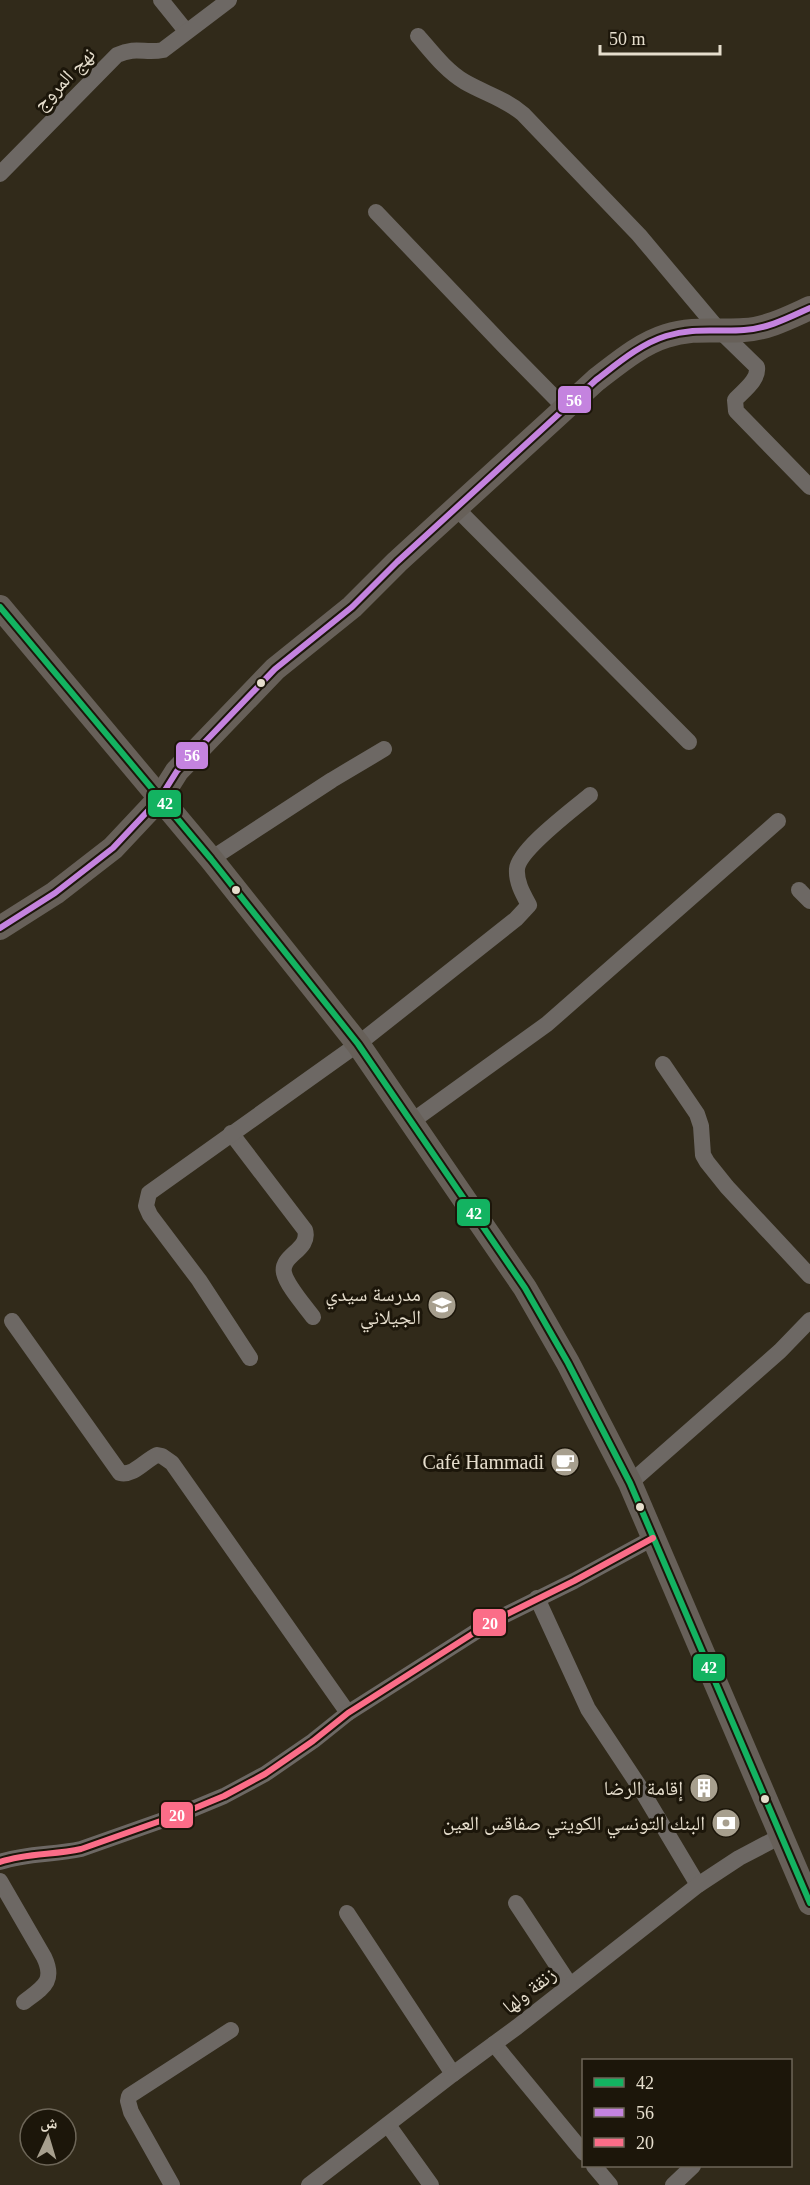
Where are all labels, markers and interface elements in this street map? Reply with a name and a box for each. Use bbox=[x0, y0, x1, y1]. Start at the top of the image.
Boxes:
scale bar bbox=[600, 18, 720, 56]
text: 50 m bbox=[609, 29, 646, 49]
street label: نهج المروج bbox=[29, 43, 101, 116]
line badge: 56 bbox=[557, 385, 592, 414]
text: 56 bbox=[566, 392, 582, 409]
unlabelled marker bbox=[255, 677, 267, 689]
line badge: 56 bbox=[175, 741, 209, 770]
text: 56 bbox=[184, 747, 200, 764]
line badge: 42 bbox=[147, 789, 182, 818]
text: 42 bbox=[157, 795, 173, 812]
unlabelled marker bbox=[230, 884, 242, 896]
line badge: 42 bbox=[456, 1198, 491, 1227]
text: 42 bbox=[466, 1205, 482, 1222]
place label: مدرسة سيدي الجيلاني bbox=[325, 1283, 421, 1333]
school or university icon: مدرسة سيدي الجيلاني bbox=[426, 1289, 458, 1321]
cafe icon: Café Hammadi bbox=[549, 1446, 581, 1478]
place label: Café Hammadi bbox=[422, 1451, 544, 1473]
unlabelled marker bbox=[634, 1501, 646, 1513]
line badge: 20 bbox=[472, 1608, 507, 1637]
text: 20 bbox=[482, 1615, 498, 1632]
line badge: 42 bbox=[692, 1653, 726, 1682]
text: 42 bbox=[701, 1659, 717, 1676]
building icon: إقامة الرضا bbox=[688, 1772, 720, 1804]
place label: إقامة الرضا bbox=[604, 1777, 683, 1802]
unlabelled marker bbox=[759, 1793, 771, 1805]
line badge: 20 bbox=[160, 1801, 194, 1829]
text: 20 bbox=[169, 1807, 185, 1824]
bank icon: البنك التونسي الكويتي صفاقس العين bbox=[710, 1807, 742, 1839]
place label: البنك التونسي الكويتي صفاقس العين bbox=[443, 1812, 705, 1839]
street label: زنقة ولها bbox=[498, 1962, 561, 2018]
legend bbox=[582, 2059, 792, 2167]
text: 42 bbox=[636, 2073, 654, 2093]
text: 56 bbox=[636, 2103, 654, 2123]
north arrow bbox=[18, 2107, 78, 2167]
text: ش bbox=[40, 2113, 58, 2133]
text: 20 bbox=[636, 2133, 654, 2153]

